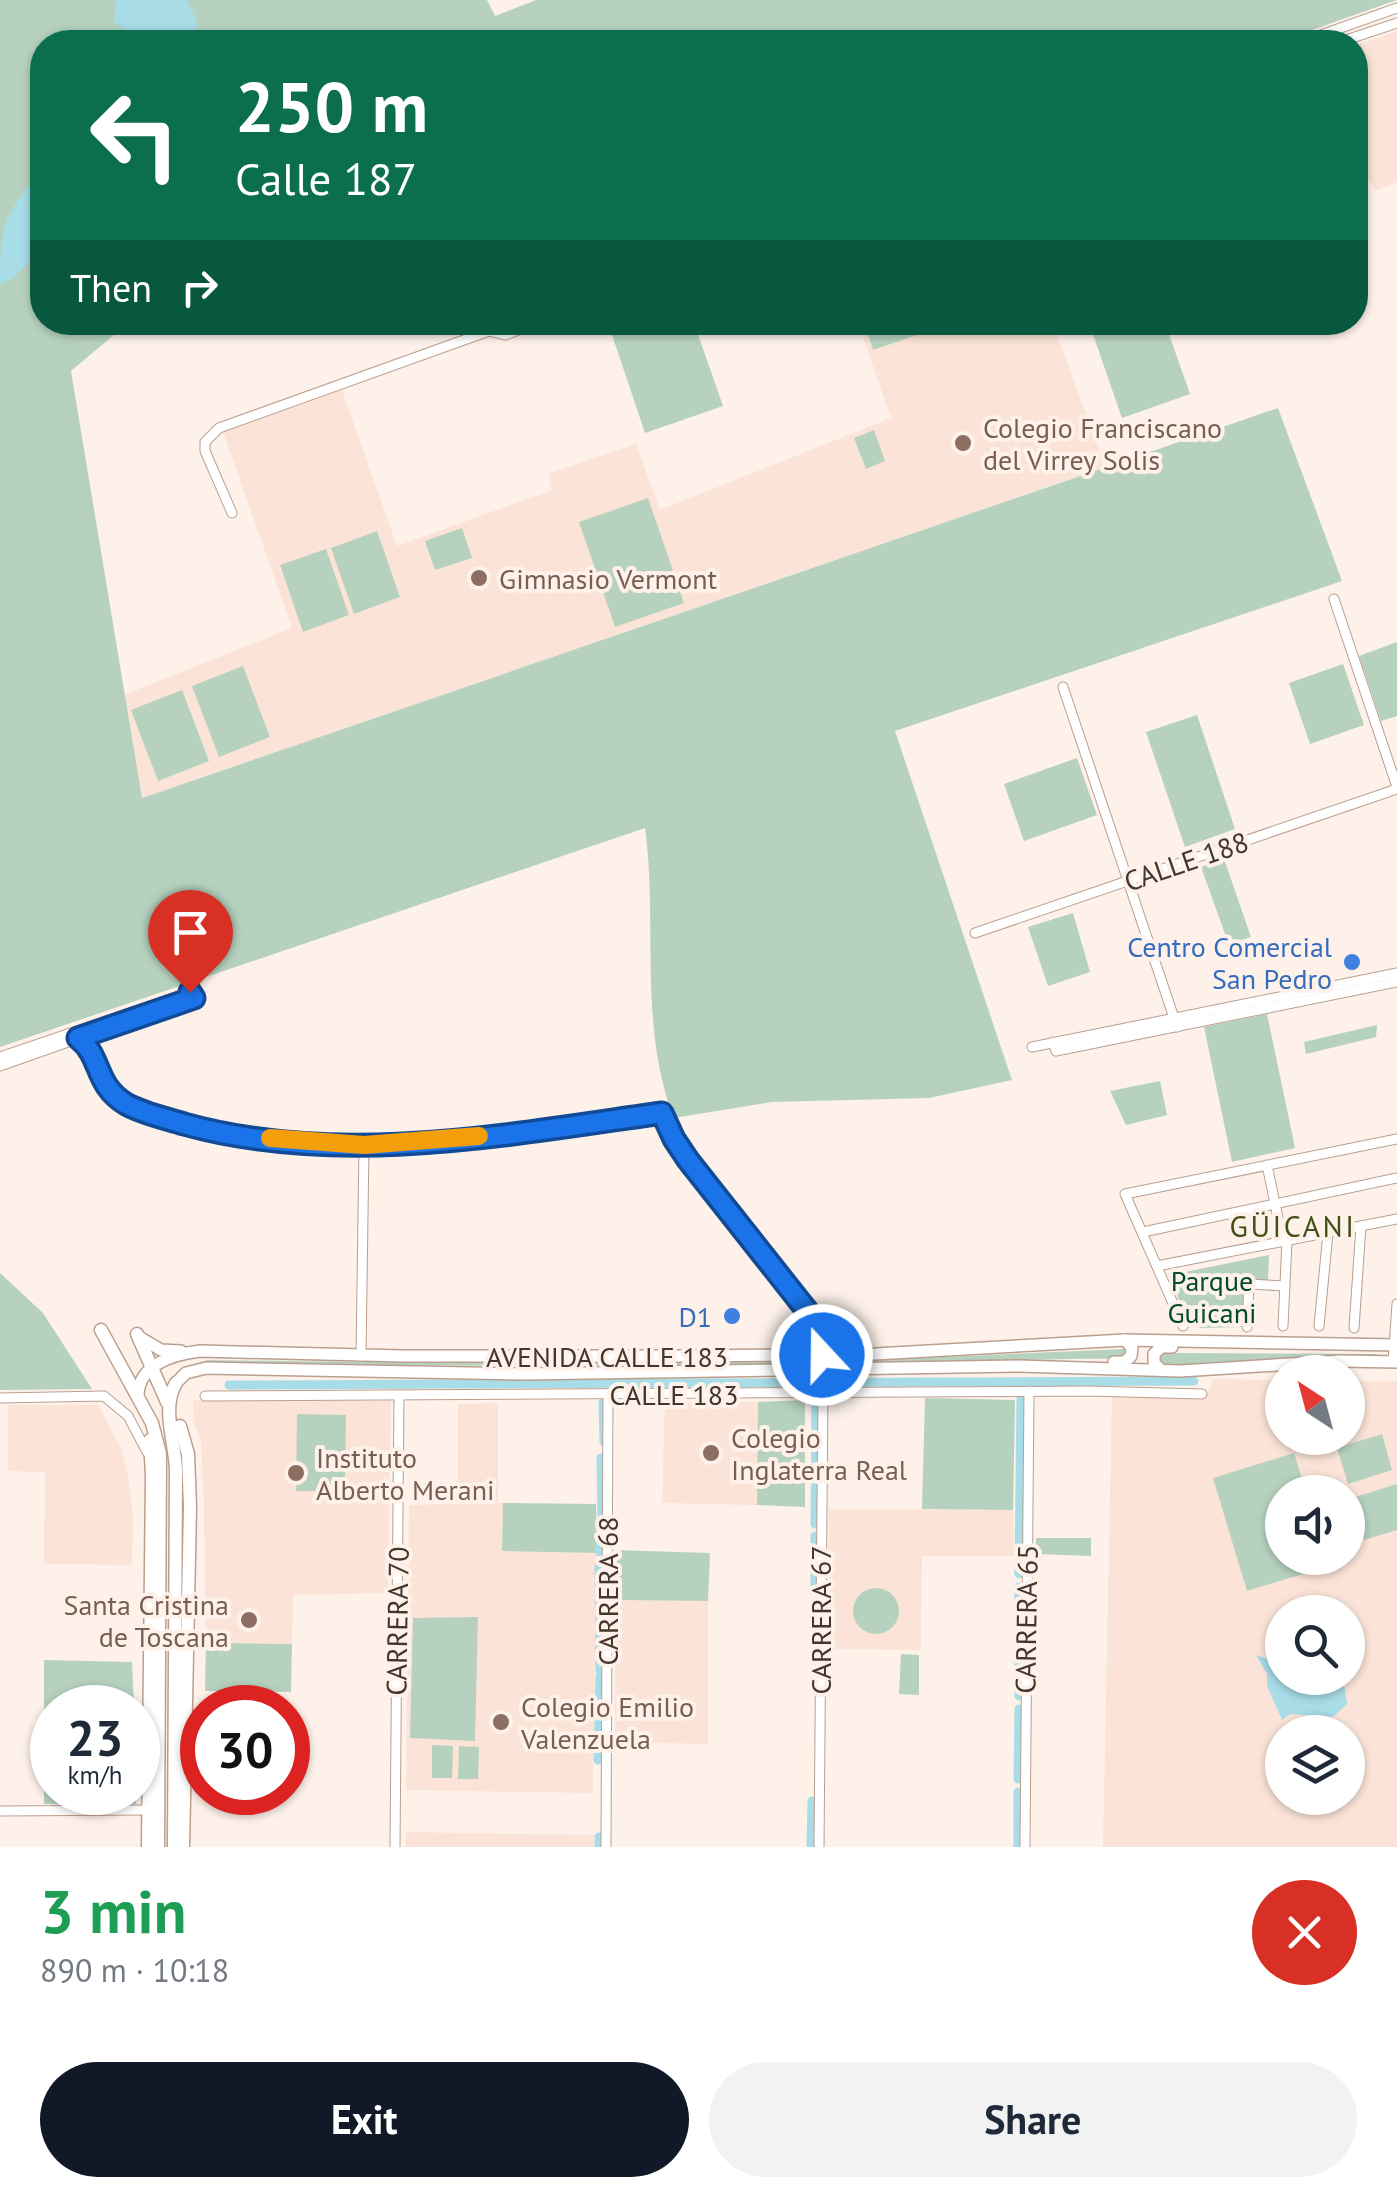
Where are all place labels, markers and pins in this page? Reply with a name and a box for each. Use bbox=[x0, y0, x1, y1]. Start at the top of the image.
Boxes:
place label: Colegio Franciscano del Virrey Solis bbox=[983, 409, 1222, 478]
marker: Colegio Franciscano del Virrey Solis bbox=[952, 432, 974, 454]
place label: Gimnasio Vermont bbox=[499, 560, 718, 597]
marker: Gimnasio Vermont bbox=[468, 567, 490, 589]
pin bbox=[148, 890, 233, 993]
place label: Centro Comercial San Pedro bbox=[1127, 928, 1332, 997]
marker: Centro Comercial San Pedro bbox=[1341, 951, 1363, 973]
place label: D1 bbox=[678, 1298, 712, 1335]
marker: D1 bbox=[721, 1305, 743, 1327]
place label: Colegio Inglaterra Real bbox=[731, 1419, 907, 1488]
place label: Instituto Alberto Merani bbox=[316, 1439, 495, 1508]
marker: Colegio Inglaterra Real bbox=[700, 1442, 722, 1464]
marker: Instituto Alberto Merani bbox=[285, 1462, 307, 1484]
place label: Santa Cristina de Toscana bbox=[64, 1586, 229, 1655]
marker: Santa Cristina de Toscana bbox=[238, 1609, 260, 1631]
place label: Colegio Emilio Valenzuela bbox=[520, 1688, 694, 1757]
marker: Colegio Emilio Valenzuela bbox=[490, 1711, 512, 1733]

